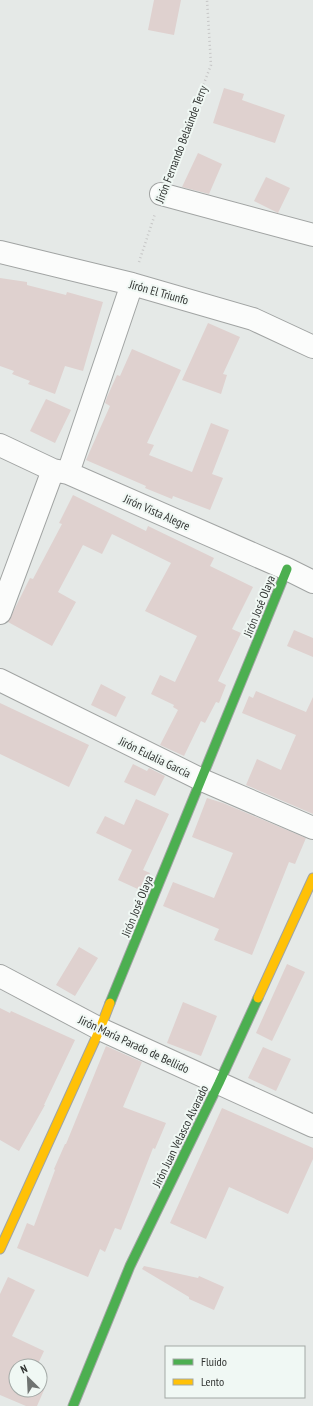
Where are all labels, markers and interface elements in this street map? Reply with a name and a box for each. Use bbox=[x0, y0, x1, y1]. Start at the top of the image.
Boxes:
street label: Jirón Fernando Belaúnde Terry bbox=[151, 83, 210, 206]
street label: Jirón El Triunfo bbox=[127, 276, 190, 308]
street label: Jirón Vista Alegre bbox=[121, 490, 192, 533]
street label: Jirón José Olaya bbox=[240, 573, 278, 640]
street label: Jirón Eulalia García bbox=[116, 733, 194, 781]
street label: Jirón José Olaya bbox=[118, 873, 156, 940]
street label: Jirón María Parado de Bellido bbox=[75, 1011, 192, 1076]
street label: Jirón Juan Velasco Alvarado bbox=[148, 1083, 211, 1190]
legend bbox=[165, 1346, 305, 1398]
text: Fluido bbox=[201, 1354, 227, 1369]
north arrow bbox=[8, 1358, 48, 1398]
text: N bbox=[18, 1361, 30, 1376]
text: Lento bbox=[201, 1374, 224, 1389]

